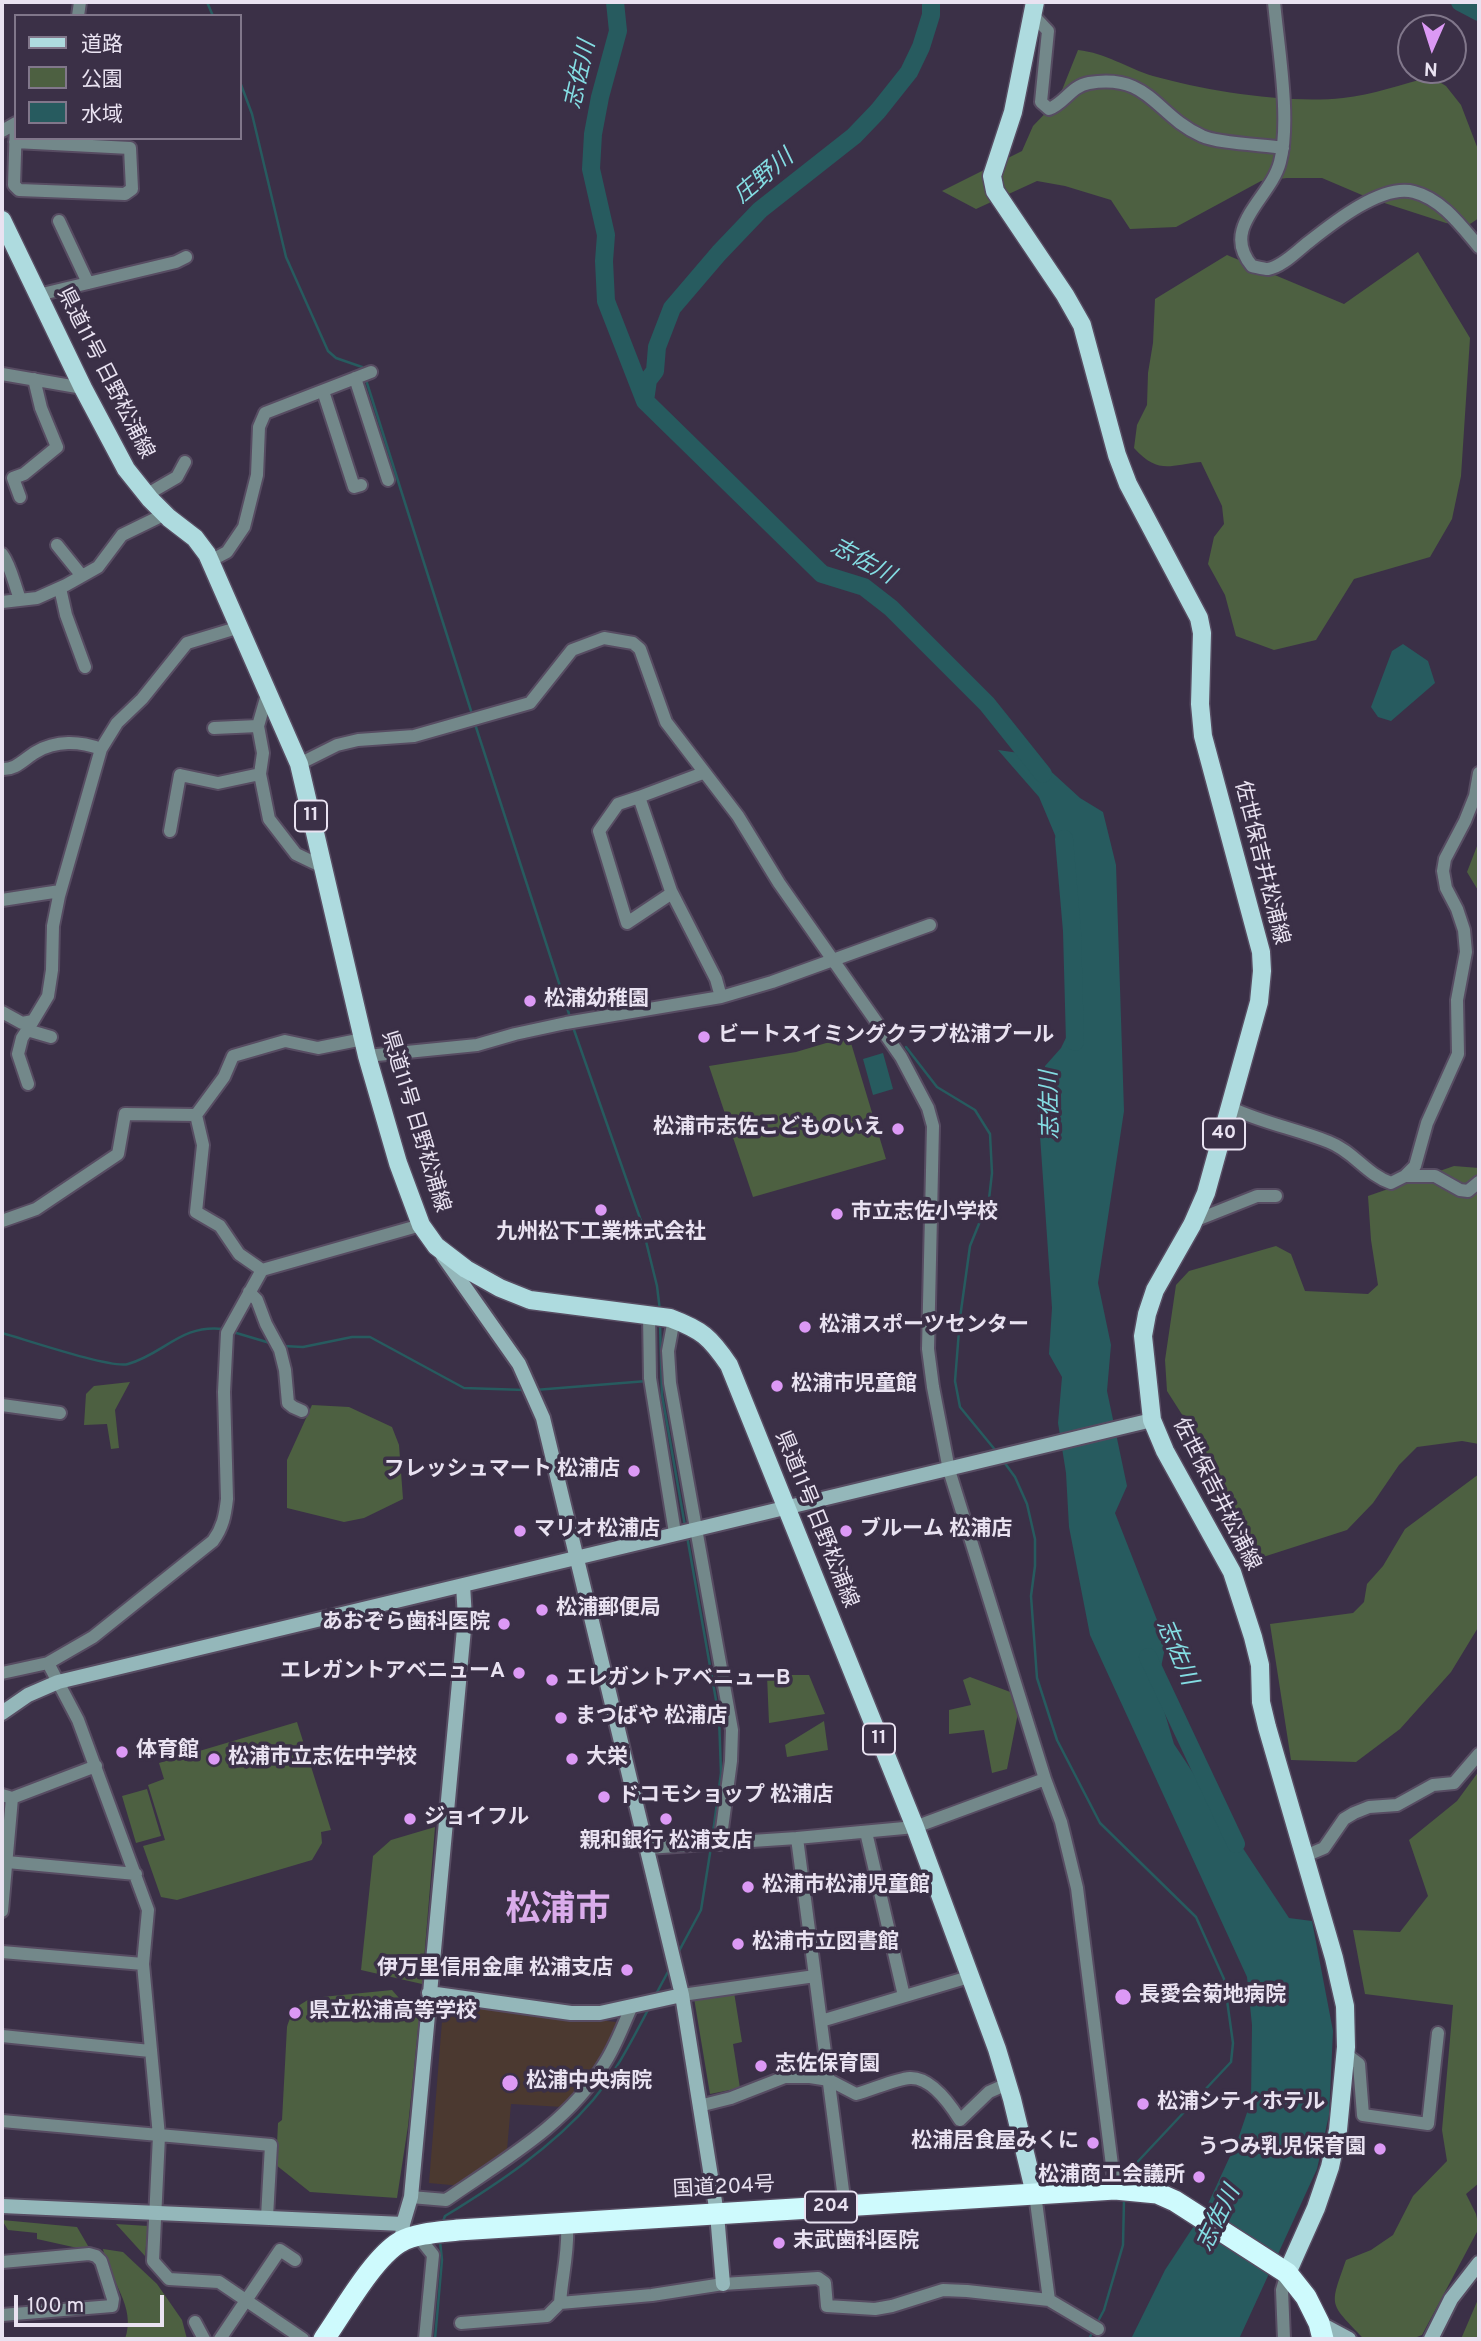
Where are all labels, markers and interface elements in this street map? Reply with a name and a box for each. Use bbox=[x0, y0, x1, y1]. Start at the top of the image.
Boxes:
legend bbox=[14, 14, 242, 140]
north arrow bbox=[1397, 14, 1467, 84]
text: 道路 bbox=[81, 32, 123, 59]
water label: 志佐川 bbox=[561, 38, 603, 112]
text: N bbox=[1424, 56, 1438, 80]
text: 公園 bbox=[81, 67, 123, 94]
text: 水域 bbox=[81, 102, 123, 129]
water label: 庄野川 bbox=[730, 145, 800, 211]
street label: 県道11号 日野松浦線 bbox=[50, 284, 158, 464]
water label: 志佐川 bbox=[825, 534, 899, 592]
street label: 佐世保吉井松浦線 bbox=[1227, 778, 1293, 948]
road number: 11 bbox=[295, 800, 327, 832]
place label: 松浦幼稚園 bbox=[544, 988, 649, 1014]
marker: 松浦幼稚園 bbox=[522, 993, 538, 1009]
place label: ビートスイミングクラブ松浦プール bbox=[718, 1024, 1054, 1050]
street label: 県道11号 日野松浦線 bbox=[374, 1028, 454, 1216]
marker: ビートスイミングクラブ松浦プール bbox=[696, 1029, 712, 1045]
water label: 志佐川 bbox=[1038, 1070, 1066, 1140]
place label: 松浦市志佐こどものいえ bbox=[653, 1116, 884, 1142]
road number: 40 bbox=[1203, 1118, 1245, 1150]
marker: 松浦市志佐こどものいえ bbox=[890, 1121, 906, 1137]
place label: 市立志佐小学校 bbox=[851, 1201, 998, 1227]
marker: 九州松下工業株式会社 bbox=[593, 1202, 609, 1218]
marker: 市立志佐小学校 bbox=[829, 1206, 845, 1222]
place label: 九州松下工業株式会社 bbox=[496, 1221, 706, 1247]
place label: 松浦スポーツセンター bbox=[819, 1314, 1029, 1340]
marker: 松浦スポーツセンター bbox=[797, 1319, 813, 1335]
place label: 松浦市児童館 bbox=[791, 1373, 917, 1399]
marker: 松浦市児童館 bbox=[769, 1378, 785, 1394]
street label: 佐世保吉井松浦線 bbox=[1166, 1414, 1264, 1576]
street label: 県道11号 日野松浦線 bbox=[768, 1428, 862, 1612]
place label: フレッシュマート 松浦店 bbox=[384, 1458, 620, 1484]
marker: フレッシュマート 松浦店 bbox=[626, 1463, 642, 1479]
place label: マリオ松浦店 bbox=[534, 1518, 660, 1544]
place label: ブルーム 松浦店 bbox=[860, 1518, 1012, 1544]
marker: マリオ松浦店 bbox=[512, 1523, 528, 1539]
marker: ブルーム 松浦店 bbox=[838, 1523, 854, 1539]
place label: 松浦郵便局 bbox=[556, 1597, 661, 1623]
marker: 松浦郵便局 bbox=[534, 1602, 550, 1618]
place label: あおぞら歯科医院 bbox=[322, 1611, 490, 1637]
marker: あおぞら歯科医院 bbox=[496, 1616, 512, 1632]
water label: 志佐川 bbox=[1149, 1616, 1201, 1690]
place label: エレガントアベニューA bbox=[280, 1660, 505, 1686]
marker: エレガントアベニューA bbox=[511, 1665, 527, 1681]
place label: エレガントアベニューB bbox=[566, 1667, 790, 1693]
marker: エレガントアベニューB bbox=[544, 1672, 560, 1688]
place label: まつばや 松浦店 bbox=[575, 1705, 727, 1731]
marker: まつばや 松浦店 bbox=[553, 1710, 569, 1726]
road number: 11 bbox=[863, 1723, 895, 1754]
place label: 体育館 bbox=[136, 1739, 199, 1765]
marker: 体育館 bbox=[114, 1744, 130, 1760]
place label: 松浦市立志佐中学校 bbox=[228, 1746, 417, 1772]
place label: 大栄 bbox=[586, 1746, 628, 1772]
marker: 松浦市立志佐中学校 bbox=[206, 1751, 222, 1767]
marker: 大栄 bbox=[564, 1751, 580, 1767]
place label: ドコモショップ 松浦店 bbox=[618, 1784, 833, 1810]
marker: ドコモショップ 松浦店 bbox=[596, 1789, 612, 1805]
place label: ジョイフル bbox=[424, 1806, 529, 1832]
marker: ジョイフル bbox=[402, 1811, 418, 1827]
marker: 親和銀行 松浦支店 bbox=[658, 1811, 674, 1827]
place label: 親和銀行 松浦支店 bbox=[579, 1830, 753, 1856]
place label: 松浦市松浦児童館 bbox=[762, 1874, 930, 1900]
marker: 松浦市松浦児童館 bbox=[740, 1879, 756, 1895]
district label: 松浦市 bbox=[506, 1892, 610, 1934]
place label: 松浦市立図書館 bbox=[752, 1931, 899, 1957]
marker: 松浦市立図書館 bbox=[730, 1936, 746, 1952]
place label: 伊万里信用金庫 松浦支店 bbox=[377, 1957, 613, 1983]
marker: 伊万里信用金庫 松浦支店 bbox=[619, 1962, 635, 1978]
place label: 長愛会菊地病院 bbox=[1139, 1984, 1286, 2010]
marker: 長愛会菊地病院 bbox=[1113, 1987, 1133, 2007]
place label: 県立松浦高等学校 bbox=[309, 2000, 477, 2026]
marker: 県立松浦高等学校 bbox=[287, 2005, 303, 2021]
place label: 志佐保育園 bbox=[775, 2053, 880, 2079]
marker: 志佐保育園 bbox=[753, 2058, 769, 2074]
place label: 松浦中央病院 bbox=[526, 2070, 652, 2096]
marker: 松浦中央病院 bbox=[500, 2073, 520, 2093]
place label: 松浦シティホテル bbox=[1157, 2091, 1325, 2117]
marker: 松浦シティホテル bbox=[1135, 2096, 1151, 2112]
place label: 松浦居食屋みくに bbox=[911, 2130, 1079, 2156]
marker: 松浦居食屋みくに bbox=[1085, 2135, 1101, 2151]
place label: うつみ乳児保育園 bbox=[1198, 2136, 1366, 2162]
marker: うつみ乳児保育園 bbox=[1372, 2141, 1388, 2157]
place label: 松浦商工会議所 bbox=[1038, 2164, 1185, 2190]
marker: 松浦商工会議所 bbox=[1191, 2169, 1207, 2185]
street label: 国道204号 bbox=[672, 2174, 776, 2204]
water label: 志佐川 bbox=[1192, 2182, 1248, 2256]
road number: 204 bbox=[805, 2192, 857, 2222]
place label: 末武歯科医院 bbox=[793, 2230, 919, 2256]
marker: 末武歯科医院 bbox=[771, 2235, 787, 2251]
scale bar bbox=[18, 2282, 168, 2326]
text: 100 m bbox=[27, 2293, 84, 2320]

